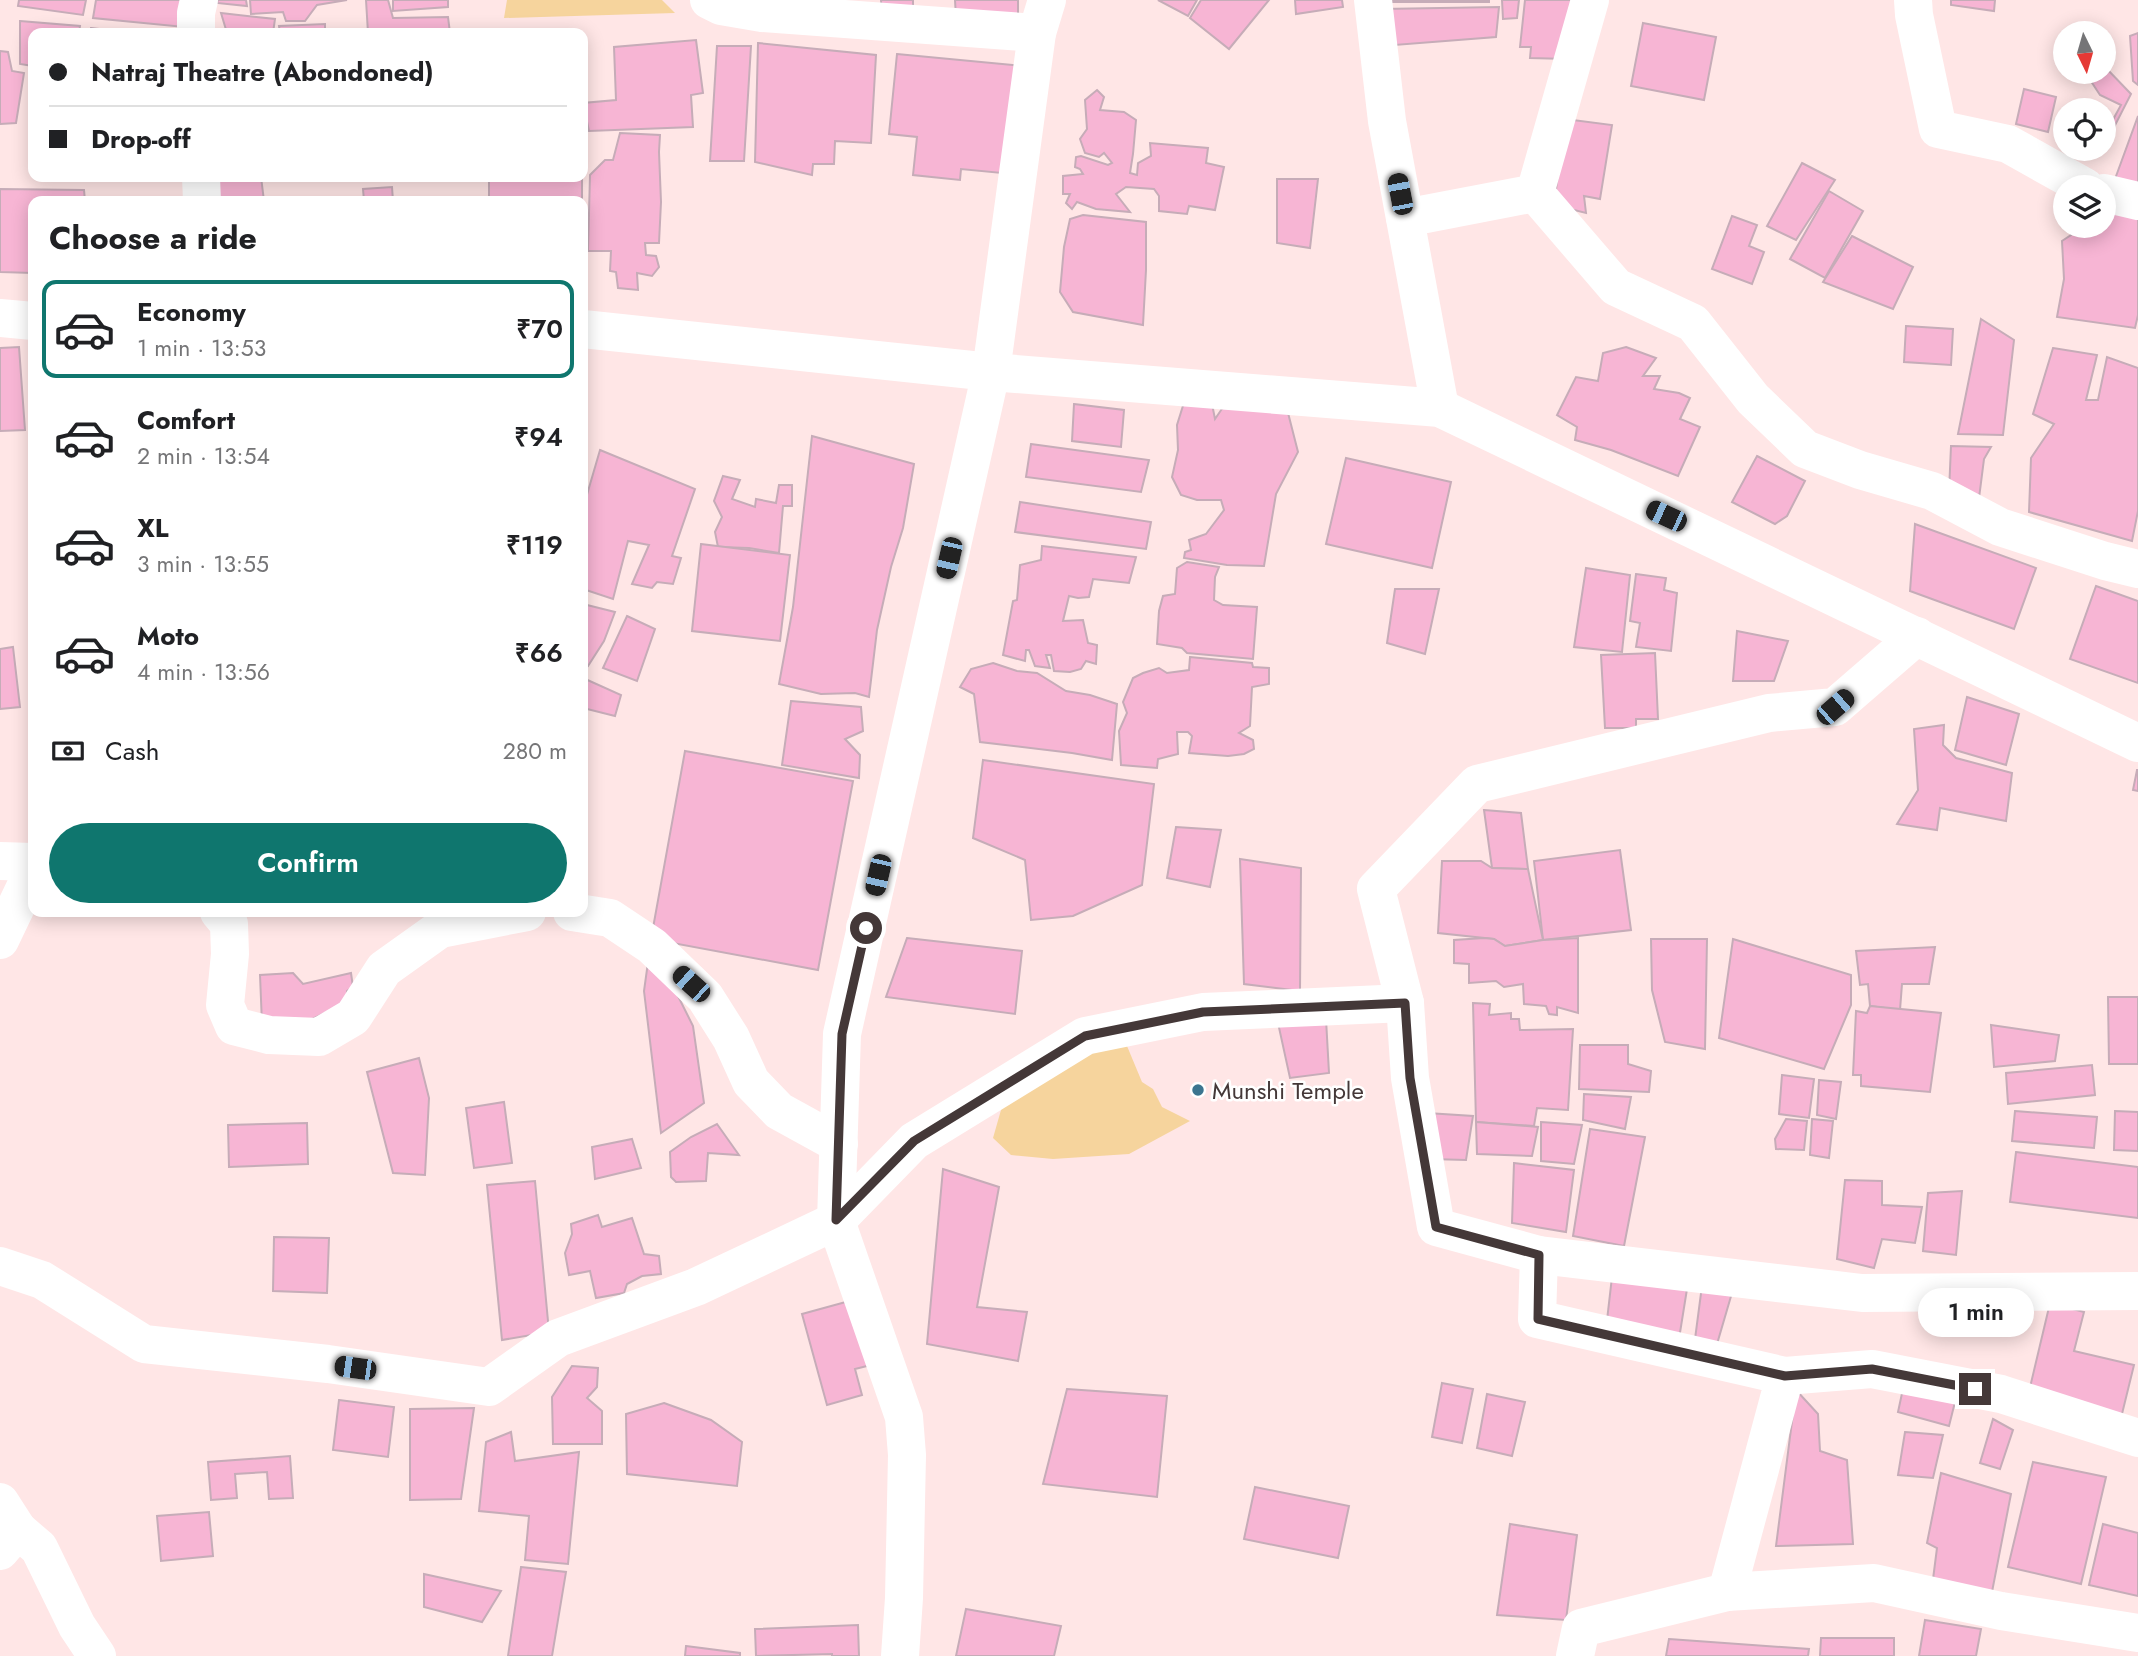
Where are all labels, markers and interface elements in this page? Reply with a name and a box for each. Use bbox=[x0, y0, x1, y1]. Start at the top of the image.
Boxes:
north arrow bbox=[2053, 21, 2116, 84]
map controls bbox=[2053, 21, 2116, 238]
text: Natraj Theatre (Abondoned) bbox=[91, 53, 434, 91]
button: locate bbox=[2053, 98, 2116, 161]
text: Drop-off bbox=[91, 120, 191, 158]
car bbox=[1386, 171, 1415, 217]
button: layers bbox=[2053, 175, 2116, 238]
text: Choose a ride bbox=[49, 215, 257, 261]
text: Economy bbox=[137, 293, 246, 331]
icon: car bbox=[53, 298, 116, 361]
text: ₹70 bbox=[516, 310, 563, 348]
text: 1 min · 13:53 bbox=[137, 331, 266, 365]
text: Comfort bbox=[137, 401, 235, 439]
icon: car bbox=[53, 406, 116, 469]
text: ₹94 bbox=[514, 418, 563, 456]
text: 2 min · 13:54 bbox=[137, 439, 270, 473]
car bbox=[1643, 498, 1690, 534]
text: XL bbox=[137, 509, 169, 547]
icon: car bbox=[53, 514, 116, 577]
text: ₹119 bbox=[506, 526, 563, 564]
car bbox=[935, 535, 964, 581]
text: 3 min · 13:55 bbox=[137, 547, 269, 581]
text: Moto bbox=[137, 617, 199, 655]
icon: car bbox=[53, 622, 116, 685]
text: ₹66 bbox=[515, 634, 563, 672]
text: 4 min · 13:56 bbox=[137, 655, 270, 689]
car bbox=[1813, 685, 1858, 729]
icon: cash bbox=[49, 732, 87, 770]
text: Cash bbox=[105, 732, 159, 770]
text: 280 m bbox=[503, 734, 567, 768]
button: Confirm bbox=[49, 823, 567, 903]
car bbox=[864, 852, 893, 898]
route start bbox=[850, 912, 882, 944]
car bbox=[669, 962, 714, 1006]
place label: Munshi Temple bbox=[1212, 1073, 1364, 1108]
marker: Munshi Temple bbox=[1190, 1082, 1206, 1098]
callout: 1 min bbox=[1917, 1288, 2033, 1336]
text: 1 min bbox=[1948, 1295, 2004, 1329]
car bbox=[333, 1355, 378, 1381]
route end bbox=[1959, 1373, 1991, 1405]

